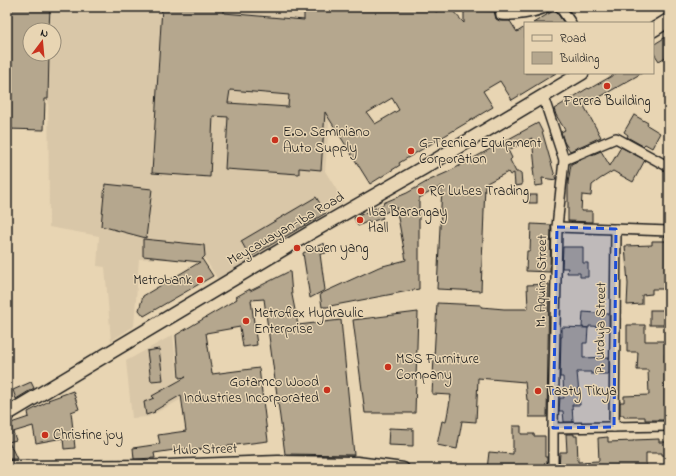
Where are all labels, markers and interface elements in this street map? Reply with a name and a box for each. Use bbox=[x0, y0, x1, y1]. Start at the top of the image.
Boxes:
north arrow bbox=[22, 22, 62, 62]
legend bbox=[524, 22, 654, 74]
text: N bbox=[39, 25, 50, 42]
text: Road bbox=[560, 30, 586, 48]
text: Building bbox=[559, 50, 599, 69]
marker: Ferera Building bbox=[602, 81, 612, 91]
place label: Ferera Building bbox=[562, 91, 651, 113]
place label: E.O. Seminiano Auto Supply bbox=[283, 122, 370, 160]
place label: G-Tecnica Equipment Corporation bbox=[419, 133, 542, 170]
marker: E.O. Seminiano Auto Supply bbox=[270, 135, 280, 145]
marker: G-Tecnica Equipment Corporation bbox=[406, 146, 416, 156]
place label: RC Lubes Trading bbox=[429, 181, 529, 203]
marker: RC Lubes Trading bbox=[416, 186, 426, 196]
street label: Meycauayan-Iba Road bbox=[224, 187, 349, 272]
place label: Iba Barangay Hall bbox=[368, 202, 447, 239]
marker: Iba Barangay Hall bbox=[355, 215, 365, 225]
street label: M. Aquino Street bbox=[531, 234, 553, 328]
place label: Owen yang bbox=[305, 238, 369, 260]
marker: Owen yang bbox=[292, 243, 302, 253]
place label: Metrobank bbox=[133, 270, 193, 291]
marker: Metrobank bbox=[195, 275, 205, 285]
street label: P. Urduja Street bbox=[590, 282, 612, 374]
place label: Metroflex Hydraulic Enterprise bbox=[254, 303, 364, 340]
marker: Metroflex Hydraulic Enterprise bbox=[241, 316, 251, 326]
place label: MSS Furniture Company bbox=[396, 349, 480, 387]
marker: MSS Furniture Company bbox=[383, 362, 393, 372]
place label: Gotamco Wood Industries Incorporated bbox=[184, 372, 319, 409]
place label: Tasty Tikya bbox=[546, 381, 617, 403]
marker: Gotamco Wood Industries Incorporated bbox=[322, 385, 332, 395]
marker: Tasty Tikya bbox=[533, 386, 543, 396]
place label: Christine joy bbox=[53, 425, 123, 447]
marker: Christine joy bbox=[40, 430, 50, 440]
street label: Hulo Street bbox=[172, 438, 238, 462]

